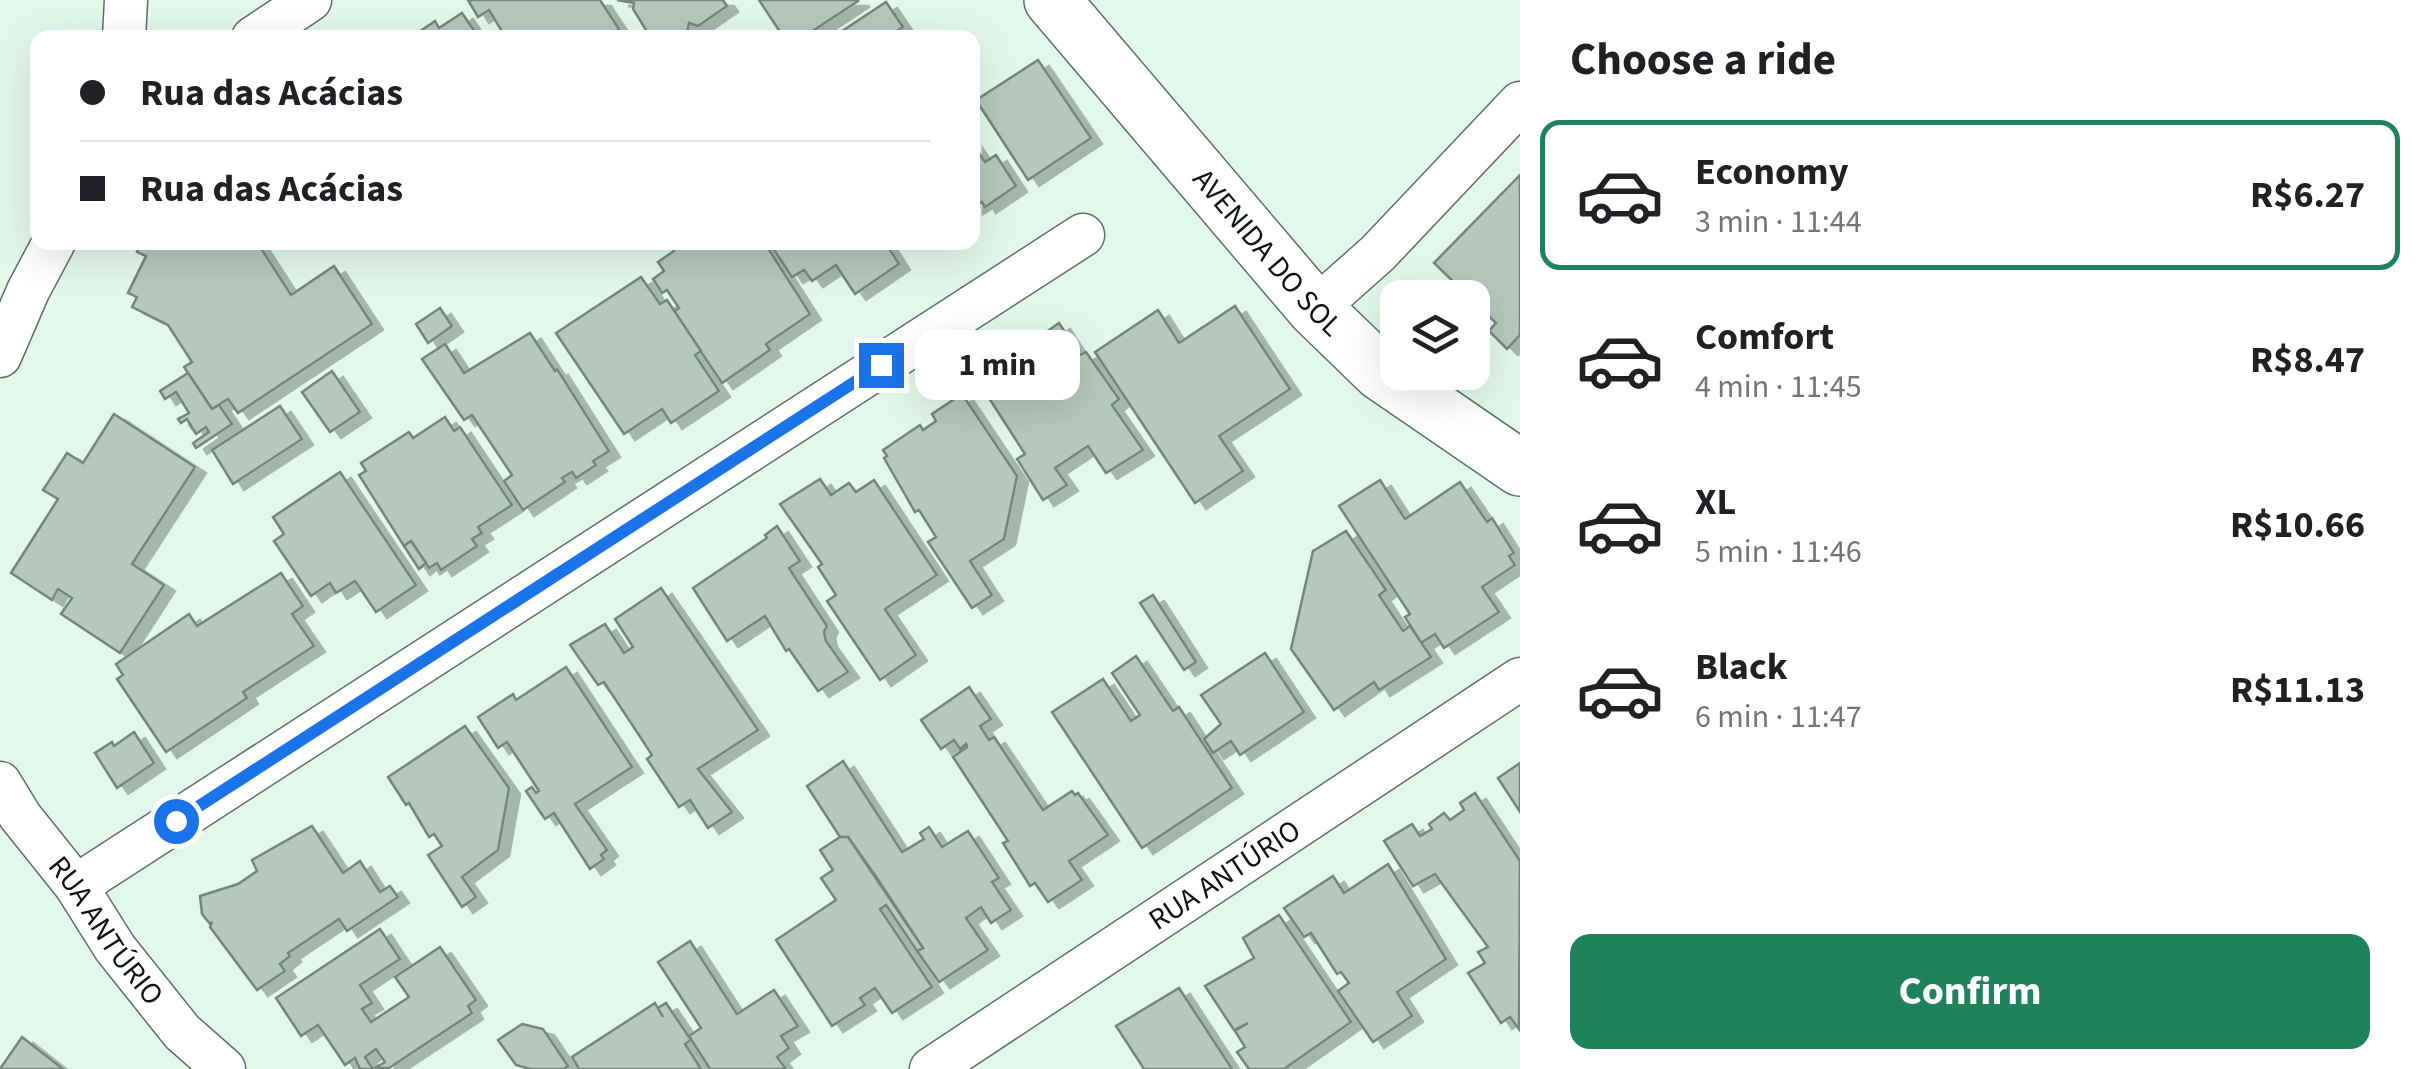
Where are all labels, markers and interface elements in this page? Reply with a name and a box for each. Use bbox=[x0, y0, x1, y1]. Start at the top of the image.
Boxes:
text: Choose a ride bbox=[1570, 28, 1836, 92]
text: Rua das Acácias bbox=[140, 66, 403, 120]
text: Economy bbox=[1695, 145, 1848, 199]
icon: car bbox=[1575, 150, 1665, 240]
street label: AVENIDA DO SOL bbox=[1182, 159, 1352, 346]
text: Rua das Acácias bbox=[140, 162, 403, 216]
text: R$6.27 bbox=[2250, 168, 2365, 222]
text: 3 min · 11:44 bbox=[1695, 199, 1862, 245]
map controls bbox=[1380, 280, 1490, 390]
button: layers bbox=[1380, 280, 1490, 390]
text: Comfort bbox=[1695, 310, 1834, 364]
icon: car bbox=[1575, 315, 1665, 405]
callout: 1 min bbox=[916, 330, 1081, 400]
text: R$8.47 bbox=[2250, 333, 2365, 387]
text: 1 min bbox=[959, 342, 1036, 388]
route end bbox=[859, 343, 904, 388]
text: 4 min · 11:45 bbox=[1695, 364, 1862, 410]
text: XL bbox=[1695, 475, 1736, 529]
icon: car bbox=[1575, 480, 1665, 570]
text: R$10.66 bbox=[2230, 498, 2365, 552]
text: 5 min · 11:46 bbox=[1695, 529, 1862, 575]
text: Black bbox=[1695, 640, 1788, 694]
icon: car bbox=[1575, 645, 1665, 735]
text: R$11.13 bbox=[2230, 663, 2365, 717]
text: 6 min · 11:47 bbox=[1695, 694, 1862, 740]
route start bbox=[154, 799, 199, 844]
street label: RUA ANTÚRIO bbox=[1140, 809, 1309, 941]
street label: RUA ANTÚRIO bbox=[38, 847, 174, 1015]
button: Confirm bbox=[1570, 934, 2370, 1049]

